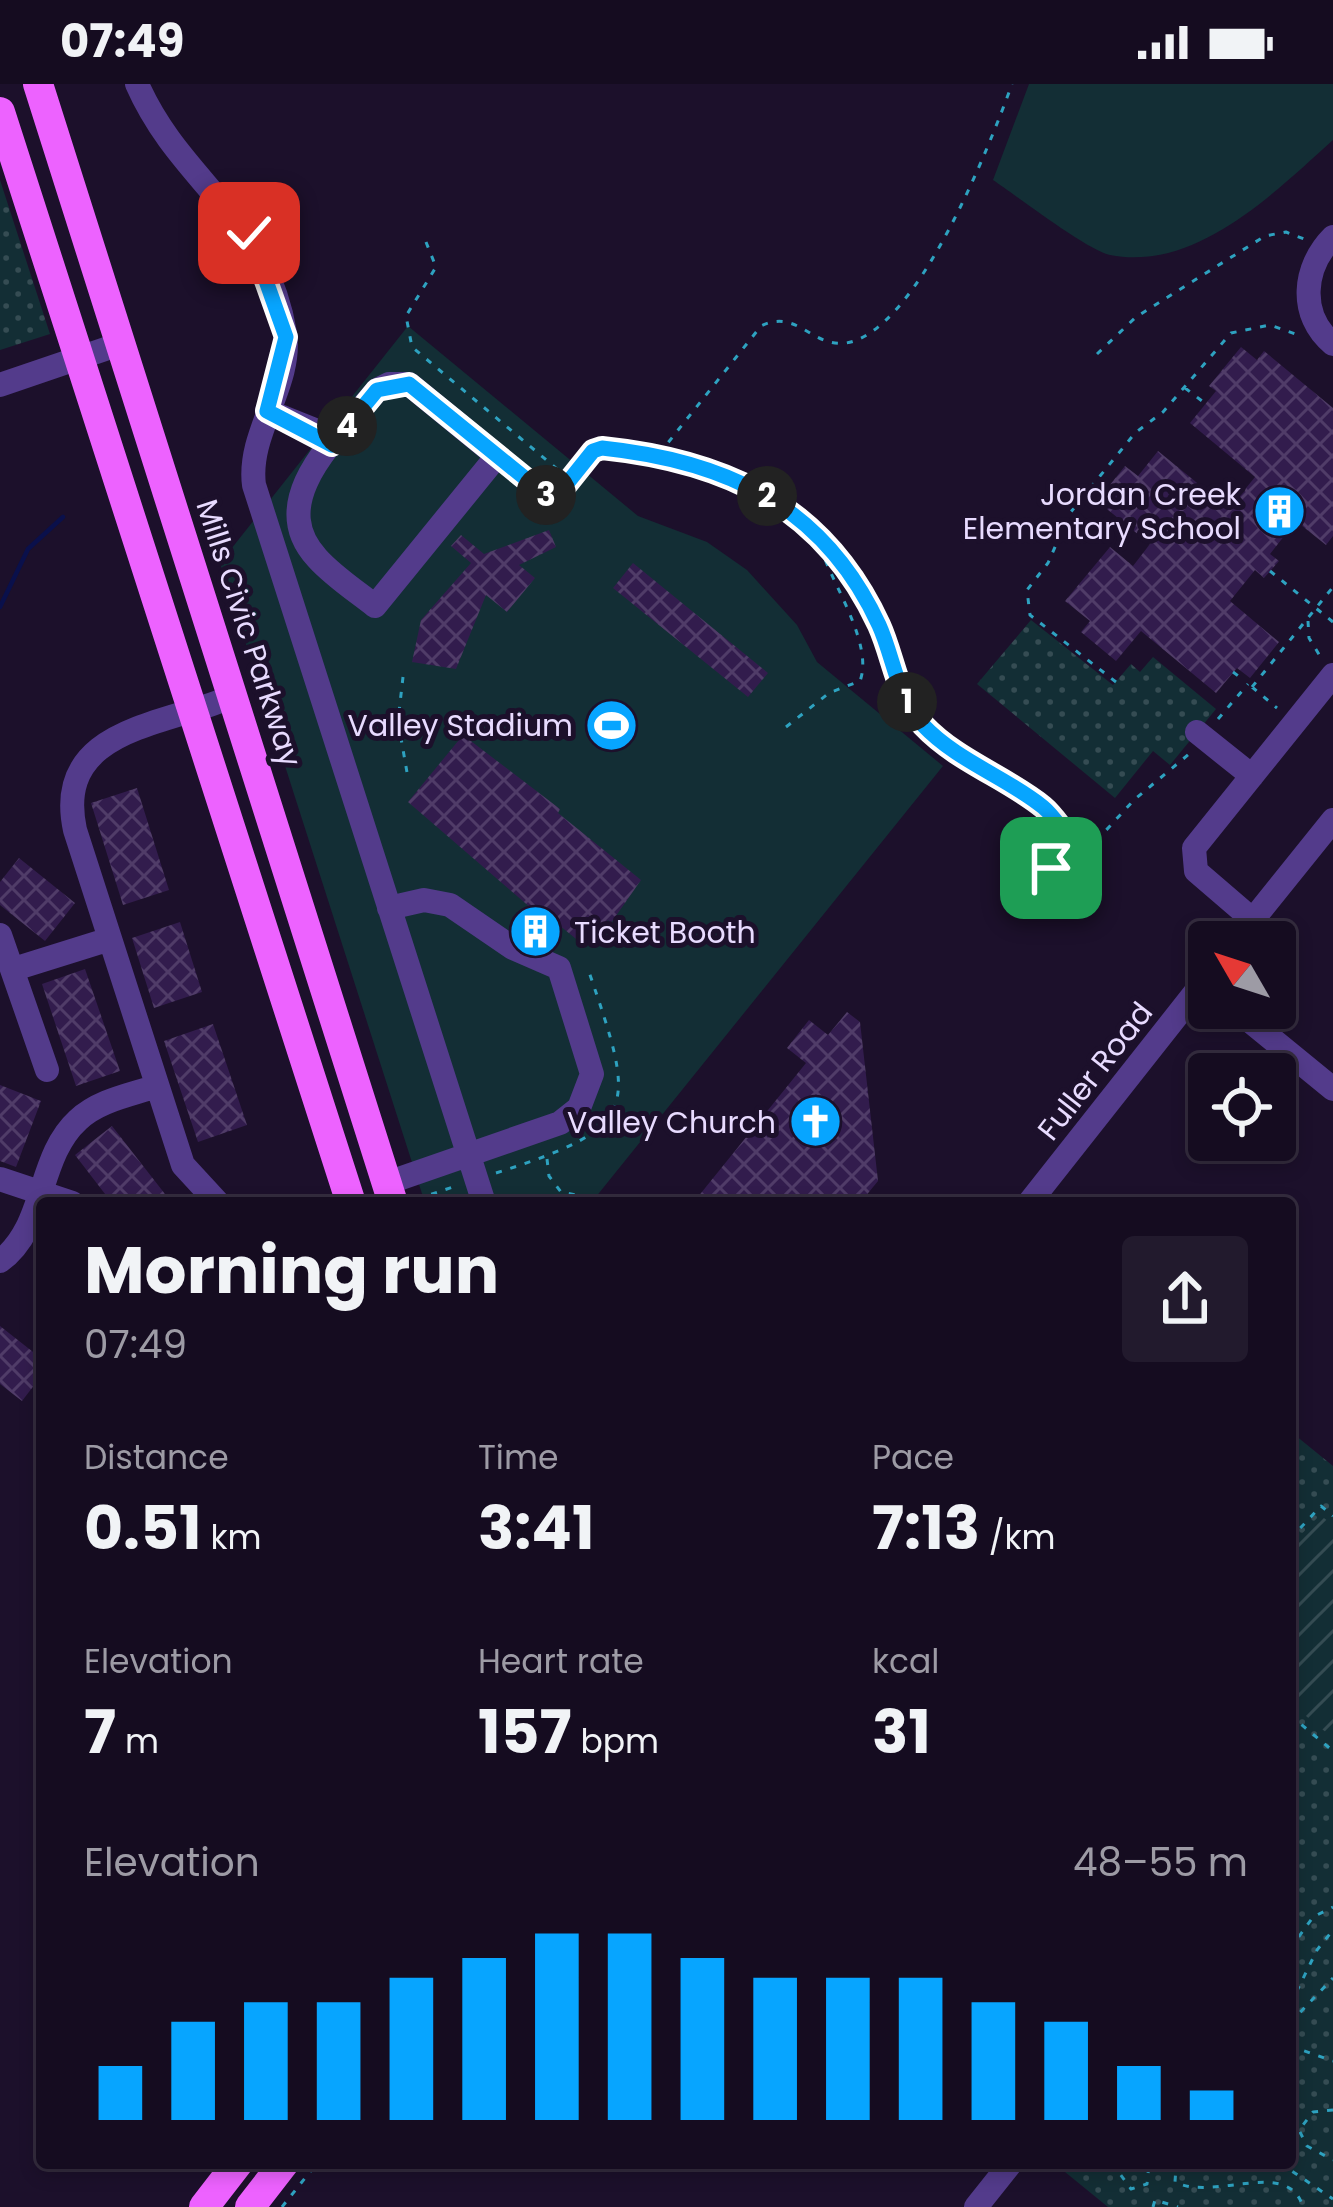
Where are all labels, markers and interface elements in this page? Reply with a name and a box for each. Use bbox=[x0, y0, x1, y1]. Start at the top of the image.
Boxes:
text: 07:49 bbox=[60, 10, 184, 73]
pin bbox=[198, 182, 300, 284]
icon: check bbox=[216, 200, 282, 266]
pin: 4 bbox=[317, 396, 377, 456]
text: 4 bbox=[336, 402, 358, 449]
pin: 3 bbox=[516, 465, 576, 525]
pin: 2 bbox=[737, 466, 797, 526]
text: 3 bbox=[536, 471, 556, 518]
text: 2 bbox=[758, 472, 776, 519]
place label: Jordan Creek Elementary School bbox=[963, 473, 1242, 550]
building icon: Jordan Creek Elementary School bbox=[1252, 483, 1308, 539]
street label: Mills Civic Parkway bbox=[185, 494, 313, 772]
pin: 1 bbox=[877, 672, 937, 732]
text: 1 bbox=[901, 678, 913, 725]
sports icon: Valley Stadium bbox=[584, 697, 640, 753]
place label: Valley Stadium bbox=[348, 704, 573, 747]
pin bbox=[1000, 817, 1102, 919]
icon: arrive bbox=[1018, 835, 1084, 901]
building icon: Ticket Booth bbox=[507, 904, 563, 960]
place label: Ticket Booth bbox=[574, 911, 756, 954]
north arrow bbox=[1188, 921, 1296, 1029]
map controls bbox=[1188, 921, 1296, 1161]
street label: Fuller Road bbox=[1027, 993, 1163, 1149]
button: locate bbox=[1188, 1053, 1296, 1161]
church icon: Valley Church bbox=[787, 1094, 843, 1150]
place label: Valley Church bbox=[567, 1101, 776, 1144]
text: Morning run bbox=[84, 1224, 499, 1316]
button: share bbox=[1122, 1236, 1248, 1362]
text: 07:49 bbox=[84, 1317, 187, 1372]
text: Distance bbox=[84, 1434, 229, 1481]
text: Time bbox=[478, 1434, 558, 1481]
text: Pace bbox=[872, 1434, 954, 1481]
text: 0.51 bbox=[84, 1486, 202, 1570]
text: 3:41 bbox=[478, 1486, 595, 1570]
text: 7:13 bbox=[872, 1486, 980, 1570]
text: km bbox=[202, 1514, 261, 1561]
text: /km bbox=[980, 1514, 1056, 1561]
text: Elevation bbox=[84, 1638, 233, 1685]
text: Heart rate bbox=[478, 1638, 644, 1685]
text: kcal bbox=[872, 1638, 939, 1685]
text: 7 bbox=[84, 1690, 116, 1774]
text: 157 bbox=[478, 1690, 572, 1774]
text: 31 bbox=[872, 1690, 931, 1774]
text: m bbox=[116, 1718, 159, 1765]
text: bpm bbox=[572, 1718, 659, 1765]
text: Elevation bbox=[84, 1835, 260, 1890]
text: 48–55 m bbox=[1073, 1835, 1248, 1890]

